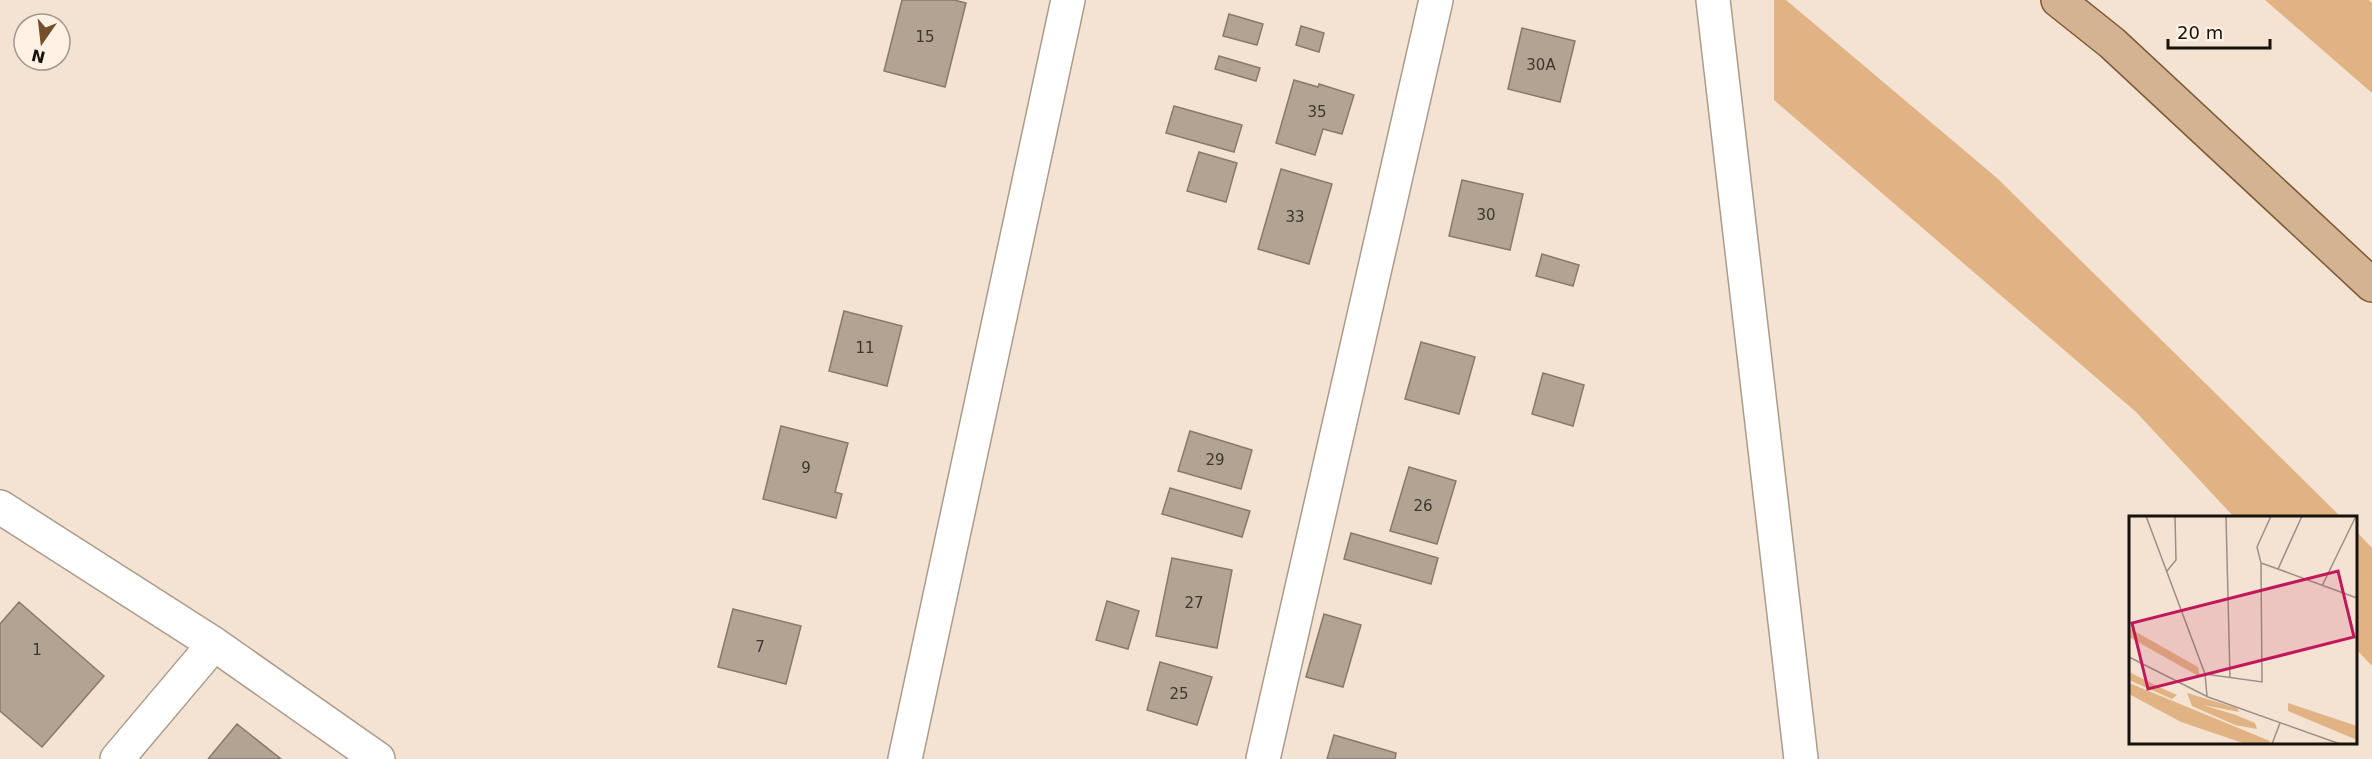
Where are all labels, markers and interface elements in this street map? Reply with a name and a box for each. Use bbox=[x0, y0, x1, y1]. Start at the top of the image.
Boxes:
north arrow bbox=[12, 12, 72, 72]
scale bar bbox=[2168, 12, 2270, 50]
text: 20 m bbox=[2177, 22, 2223, 43]
house number: 15 bbox=[915, 28, 935, 46]
text: N bbox=[30, 45, 47, 67]
house number: 30А bbox=[1526, 56, 1556, 74]
house number: 35 bbox=[1307, 103, 1327, 121]
house number: 30 bbox=[1476, 206, 1496, 224]
house number: 33 bbox=[1285, 208, 1305, 226]
house number: 11 bbox=[855, 339, 875, 357]
house number: 29 bbox=[1205, 451, 1225, 469]
house number: 9 bbox=[801, 459, 811, 477]
house number: 26 bbox=[1413, 497, 1433, 515]
inset map bbox=[2129, 516, 2357, 744]
house number: 27 bbox=[1184, 594, 1204, 612]
house number: 7 bbox=[755, 638, 765, 656]
house number: 1 bbox=[32, 641, 42, 659]
house number: 25 bbox=[1169, 685, 1189, 703]

